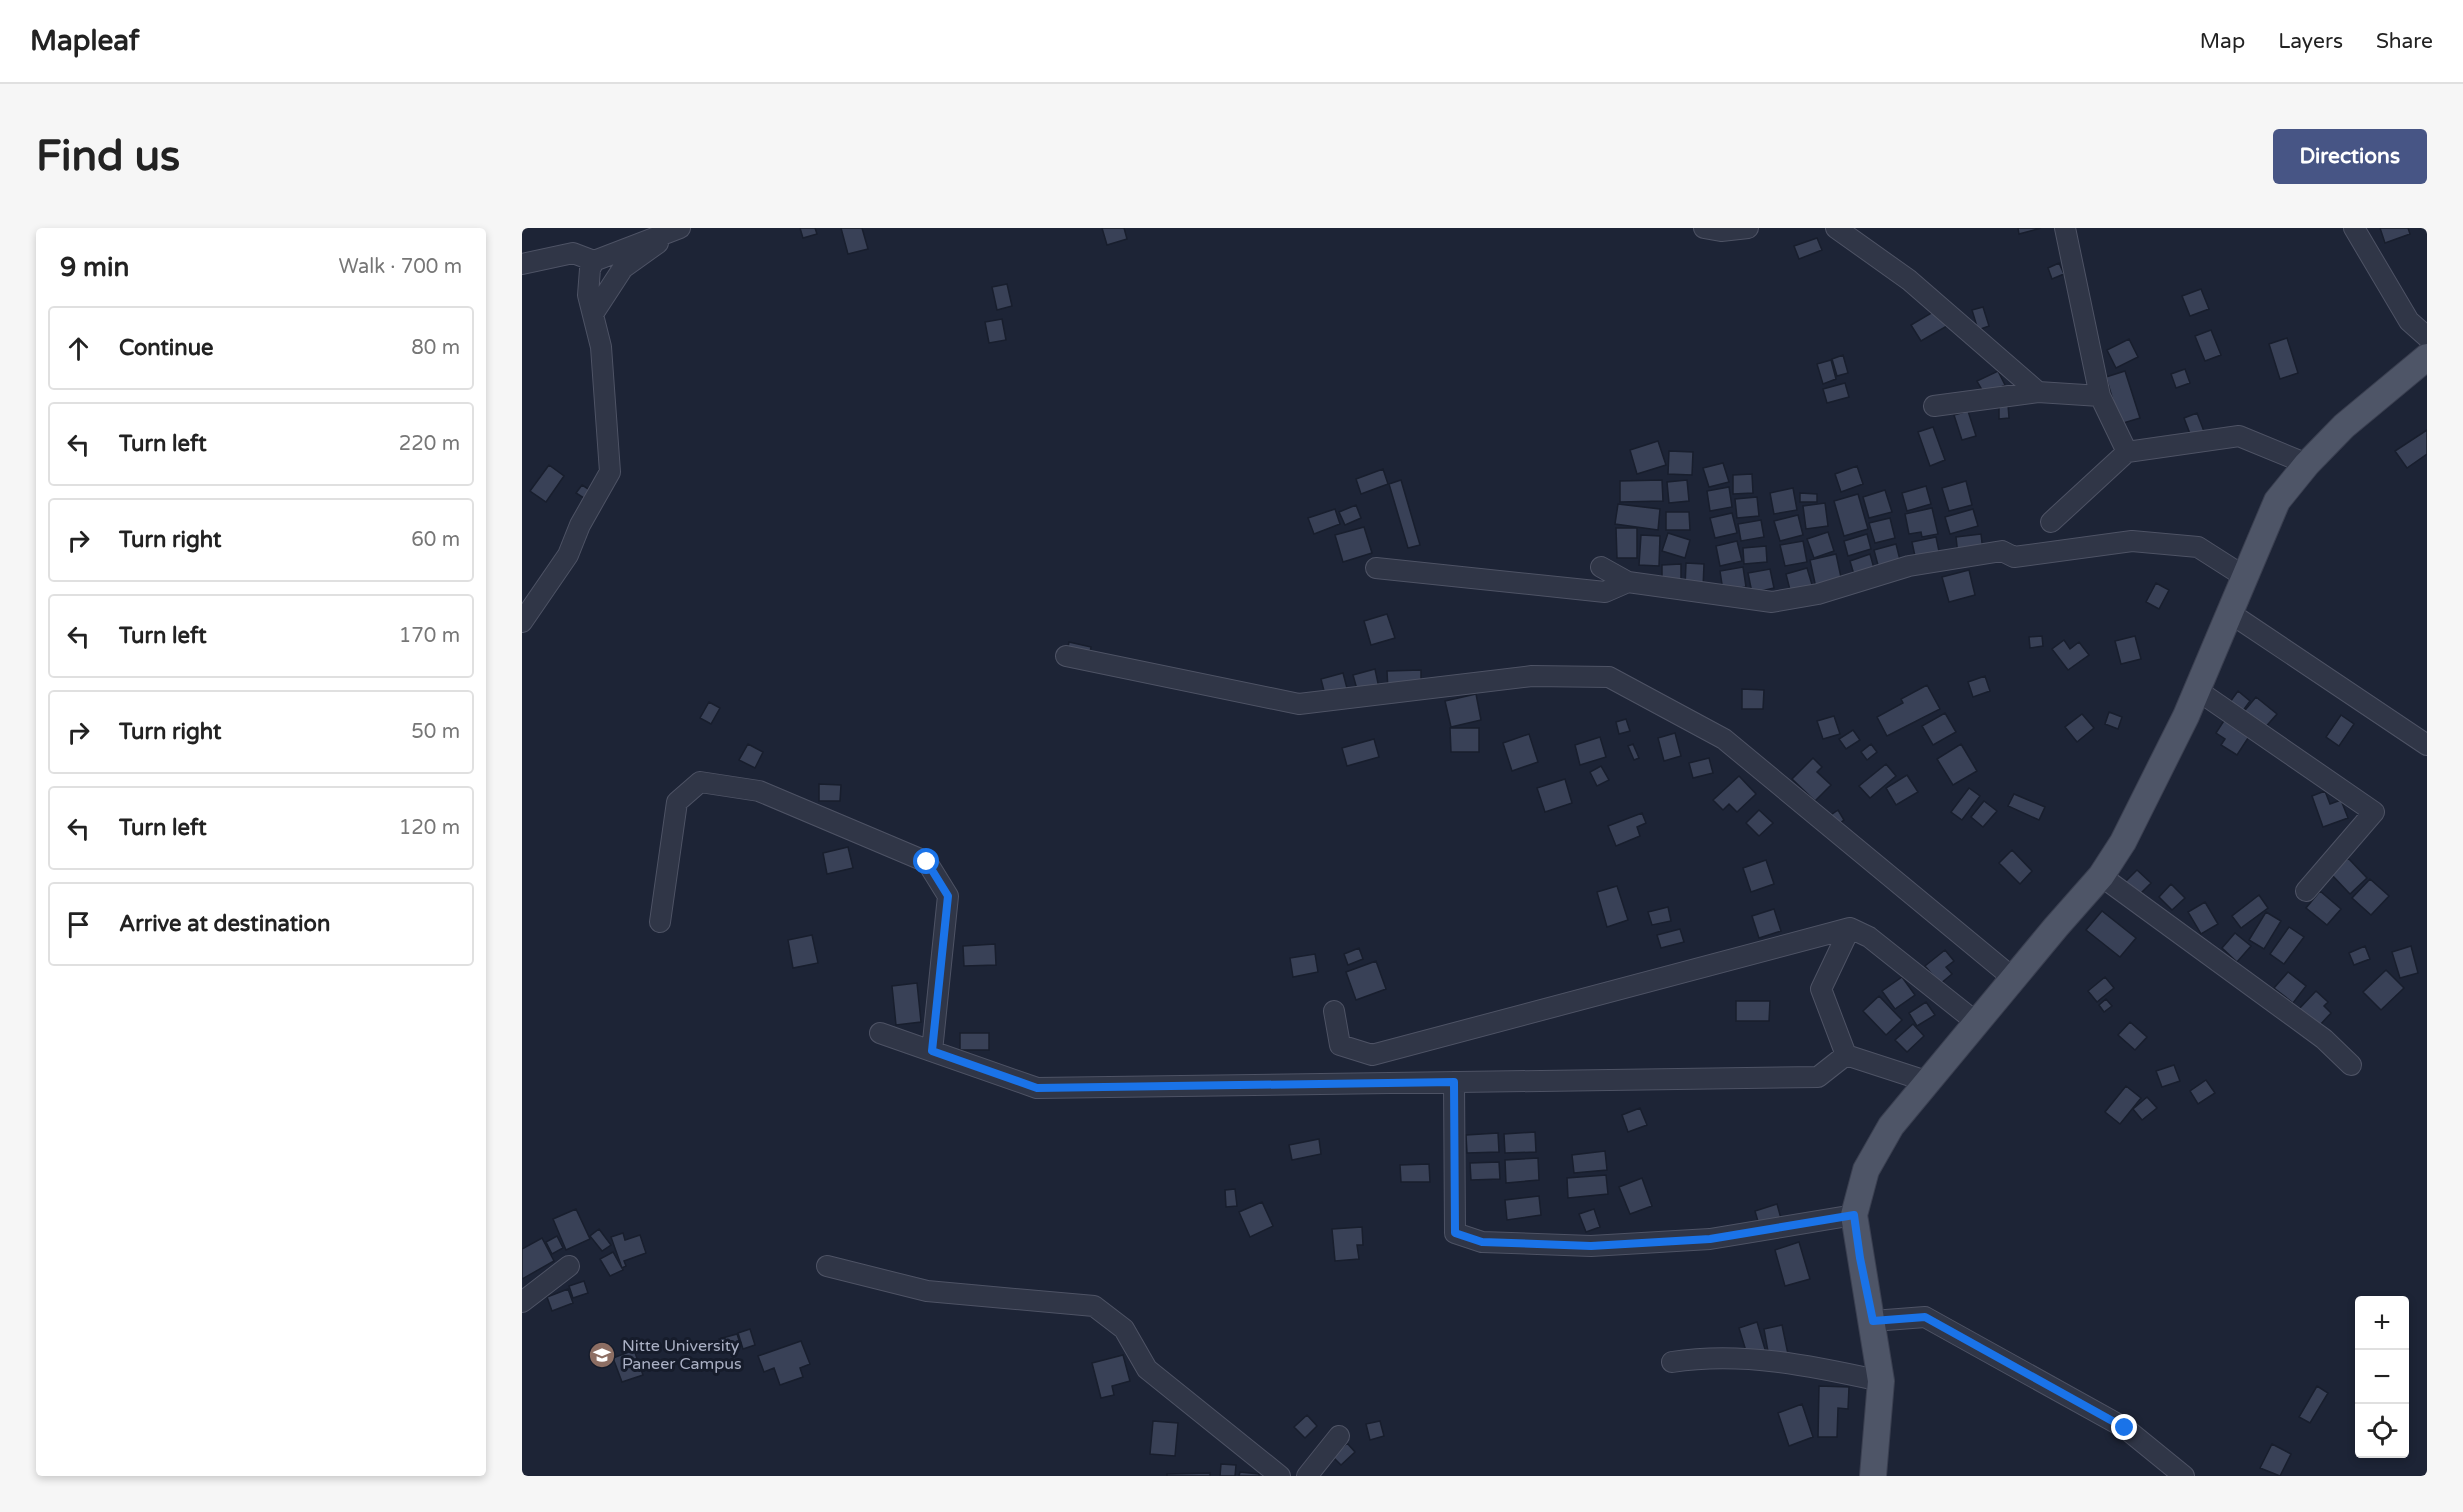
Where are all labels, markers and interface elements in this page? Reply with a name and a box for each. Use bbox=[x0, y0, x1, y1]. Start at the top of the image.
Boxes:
text: Mapleaf bbox=[30, 24, 139, 58]
text: Map bbox=[2200, 29, 2245, 54]
text: Layers bbox=[2278, 29, 2343, 54]
text: Share bbox=[2376, 29, 2433, 54]
button: Directions bbox=[2273, 129, 2427, 184]
text: Find us bbox=[36, 131, 180, 182]
text: 9 min bbox=[60, 252, 129, 283]
text: Walk · 700 m bbox=[339, 255, 462, 279]
icon: ahead bbox=[62, 332, 95, 365]
text: Continue bbox=[119, 335, 214, 361]
text: 80 m bbox=[411, 336, 460, 360]
icon: left bbox=[62, 428, 95, 461]
text: Turn left bbox=[119, 431, 207, 457]
text: 220 m bbox=[399, 432, 460, 456]
icon: right bbox=[62, 524, 95, 557]
text: Turn right bbox=[119, 527, 221, 553]
text: 60 m bbox=[411, 528, 460, 552]
icon: left bbox=[62, 620, 95, 653]
text: Turn left bbox=[119, 623, 207, 649]
text: 170 m bbox=[399, 624, 460, 648]
icon: right bbox=[62, 716, 95, 749]
text: Turn right bbox=[119, 719, 221, 745]
text: 50 m bbox=[411, 720, 460, 744]
icon: left bbox=[62, 812, 95, 845]
text: Turn left bbox=[119, 815, 207, 841]
text: 120 m bbox=[399, 816, 460, 840]
route start bbox=[913, 848, 939, 874]
icon: arrive bbox=[62, 908, 95, 941]
text: Arrive at destination bbox=[119, 911, 330, 937]
map controls bbox=[2355, 1296, 2409, 1458]
button: + bbox=[2355, 1296, 2409, 1350]
place label: Nitte University Paneer Campus bbox=[622, 1336, 742, 1374]
school or university icon: Nitte University Paneer Campus bbox=[587, 1340, 617, 1370]
button: − bbox=[2355, 1350, 2409, 1404]
button: locate bbox=[2355, 1404, 2409, 1458]
route end bbox=[2111, 1414, 2137, 1440]

